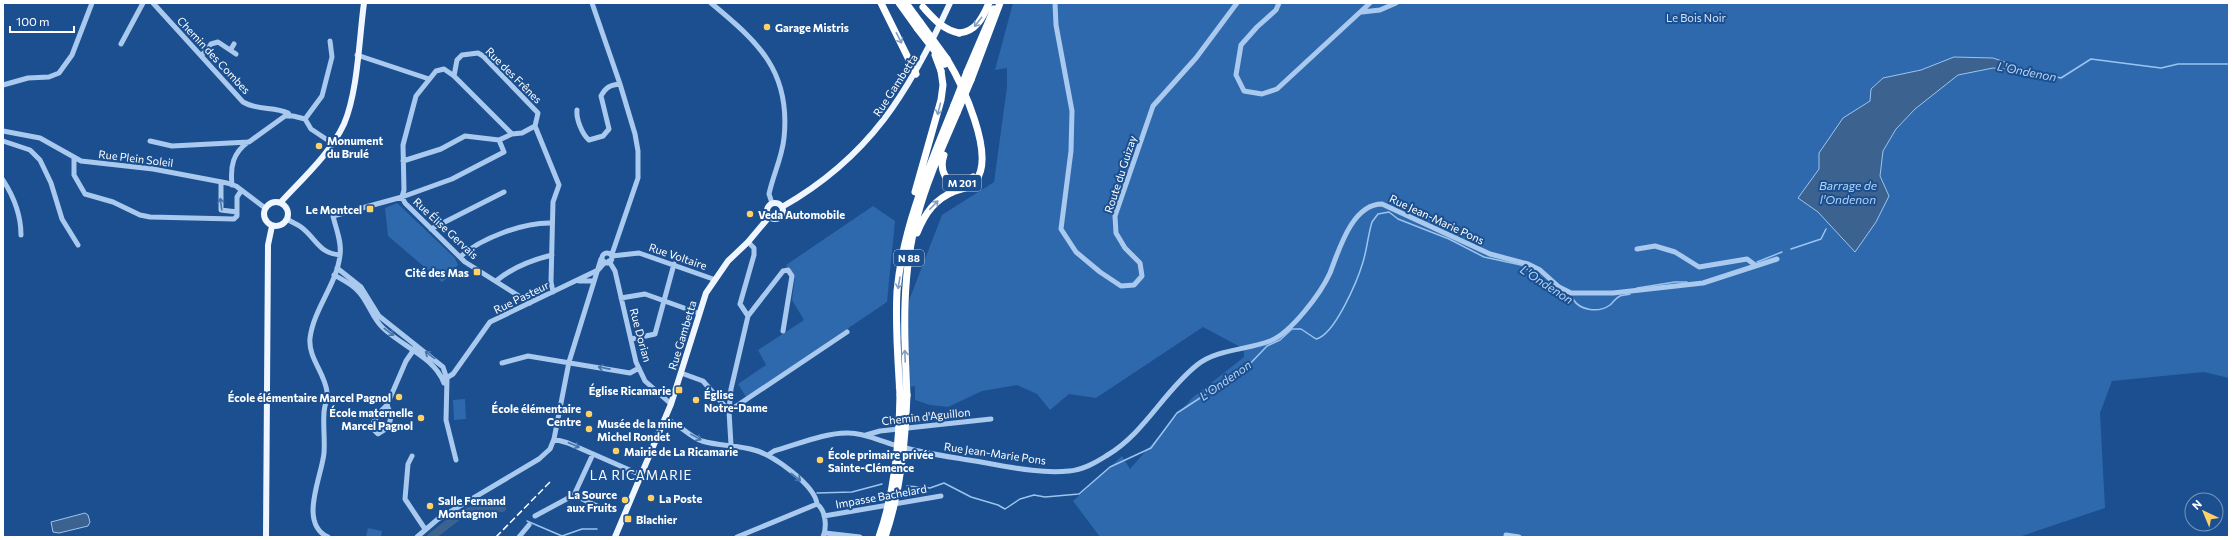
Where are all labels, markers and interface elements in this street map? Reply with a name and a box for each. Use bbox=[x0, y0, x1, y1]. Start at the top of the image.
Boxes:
scale bar bbox=[10, 8, 74, 34]
park label: Le Bois Noir bbox=[1666, 11, 1727, 24]
text: 100 m bbox=[16, 14, 50, 28]
street label: Chemin des Combes bbox=[175, 14, 253, 96]
one-way arrow bbox=[973, 17, 982, 28]
place label: Garage Mistris bbox=[775, 21, 849, 34]
marker: Garage Mistris bbox=[762, 22, 772, 32]
one-way arrow bbox=[896, 31, 904, 43]
street label: Rue des Frênes bbox=[483, 44, 545, 106]
street label: Rue Gambetta bbox=[870, 51, 920, 119]
water label: L'Ondenon bbox=[1996, 58, 2058, 84]
one-way arrow bbox=[935, 102, 942, 115]
street label: Route du Guizay bbox=[1101, 133, 1139, 214]
place label: Monument du Brulé bbox=[327, 134, 383, 160]
marker: Monument du Brulé bbox=[314, 141, 324, 151]
street label: Rue Plein Soleil bbox=[98, 147, 174, 169]
road number: M 201 bbox=[943, 175, 981, 191]
water label: Barrage de l'Ondenon bbox=[1819, 178, 1878, 206]
street label: Rue Jean-Marie Pons bbox=[1387, 191, 1486, 248]
street label: Rue Élise Gervais bbox=[411, 194, 482, 261]
one-way arrow bbox=[217, 198, 225, 211]
one-way arrow bbox=[929, 200, 939, 210]
place label: Le Montcel bbox=[306, 203, 362, 216]
marker: Le Montcel bbox=[365, 204, 375, 214]
place label: Veda Automobile bbox=[758, 208, 845, 221]
marker: Veda Automobile bbox=[745, 209, 755, 219]
street label: Rue Voltaire bbox=[647, 240, 709, 272]
road number: N 88 bbox=[894, 250, 924, 266]
water label: L'Ondenon bbox=[1518, 262, 1576, 306]
place label: Cité des Mas bbox=[405, 266, 469, 279]
marker: Cité des Mas bbox=[472, 267, 482, 277]
one-way arrow bbox=[895, 276, 903, 289]
street label: Rue Pasteur bbox=[491, 278, 551, 316]
street label: Rue Gambetta bbox=[665, 299, 699, 371]
street label: Rue Dorian bbox=[628, 307, 654, 363]
one-way arrow bbox=[383, 328, 394, 336]
one-way arrow bbox=[901, 350, 909, 363]
one-way arrow bbox=[425, 351, 436, 359]
water label: L'Ondenon bbox=[1196, 357, 1254, 403]
one-way arrow bbox=[598, 363, 611, 371]
place label: Église Ricamarie bbox=[589, 383, 671, 397]
marker: Église Ricamarie bbox=[674, 385, 684, 395]
place label: Église Notre-Dame bbox=[704, 387, 768, 414]
place label: École élémentaire Marcel Pagnol bbox=[228, 390, 391, 404]
marker: École élémentaire Marcel Pagnol bbox=[394, 392, 404, 402]
marker: Église Notre-Dame bbox=[691, 395, 701, 405]
place label: École élémentaire Centre bbox=[492, 401, 581, 428]
place label: École maternelle Marcel Pagnol bbox=[329, 405, 413, 432]
street label: Chemin d'Aguillon bbox=[881, 405, 971, 427]
marker: École élémentaire Centre bbox=[584, 409, 594, 419]
marker: École maternelle Marcel Pagnol bbox=[416, 413, 426, 423]
place label: Musée de la mine Michel Rondet bbox=[597, 417, 683, 443]
marker: Musée de la mine Michel Rondet bbox=[584, 424, 594, 434]
one-way arrow bbox=[690, 434, 702, 442]
street label: Rue Jean-Marie Pons bbox=[943, 439, 1047, 468]
one-way arrow bbox=[567, 442, 579, 450]
place label: Mairie de La Ricamarie bbox=[624, 445, 738, 458]
marker: Mairie de La Ricamarie bbox=[611, 446, 621, 456]
place label: École primaire privée Sainte-Clémence bbox=[828, 447, 934, 474]
marker: École primaire privée Sainte-Clémence bbox=[815, 455, 825, 465]
district label: LA RICAMARIE bbox=[590, 467, 692, 483]
one-way arrow bbox=[791, 472, 802, 481]
street label: Impasse Bachelard bbox=[834, 482, 928, 510]
place label: La Source aux Fruits bbox=[567, 488, 617, 514]
place label: La Poste bbox=[659, 492, 702, 505]
north arrow bbox=[2184, 492, 2224, 532]
marker: La Poste bbox=[646, 493, 656, 503]
place label: Salle Fernand Montagnon bbox=[438, 494, 506, 520]
marker: La Source aux Fruits bbox=[620, 495, 630, 505]
text: N bbox=[2189, 497, 2204, 512]
marker: Salle Fernand Montagnon bbox=[425, 501, 435, 511]
place label: Blachier bbox=[636, 513, 678, 526]
marker: Blachier bbox=[623, 514, 633, 524]

